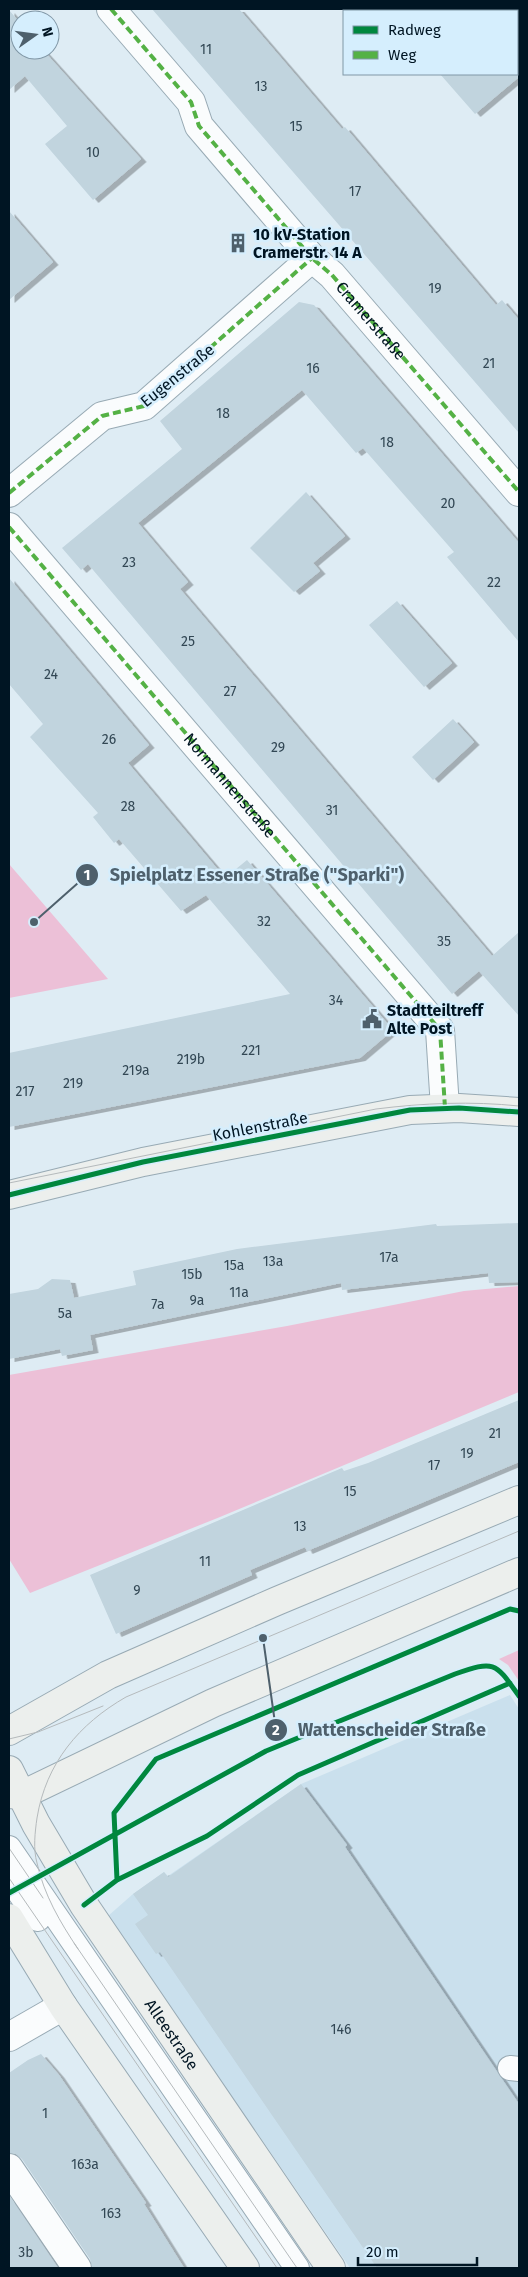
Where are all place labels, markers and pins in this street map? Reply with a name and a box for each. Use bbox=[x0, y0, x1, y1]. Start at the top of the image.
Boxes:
place label: 10 kV-Station Cramerstr. 14 A bbox=[253, 225, 362, 262]
building icon: 10 kV-Station Cramerstr. 14 A bbox=[227, 232, 249, 254]
callout: Spielplatz Essener Straße ("Sparki") bbox=[75, 858, 414, 891]
place label: Stadtteiltreff Alte Post bbox=[386, 1001, 484, 1038]
public building icon: Stadtteiltreff Alte Post bbox=[361, 1008, 383, 1030]
callout: Wattenscheider Straße bbox=[263, 1713, 496, 1746]

